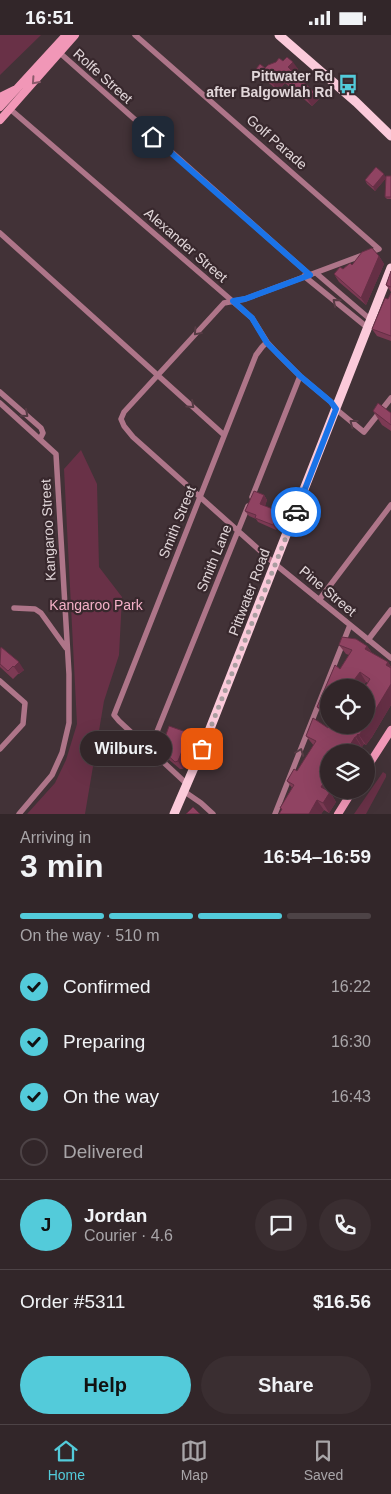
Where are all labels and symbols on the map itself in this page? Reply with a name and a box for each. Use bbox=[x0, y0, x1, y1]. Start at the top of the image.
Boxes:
street label: Rolfe Street bbox=[70, 45, 136, 107]
place label: Pittwater Rd after Balgowlah Rd bbox=[206, 68, 333, 100]
bus stop icon: Pittwater Rd after Balgowlah Rd bbox=[337, 73, 359, 95]
one-way arrow bbox=[32, 76, 41, 85]
street label: Golf Parade bbox=[244, 111, 311, 173]
pin bbox=[132, 116, 174, 158]
street label: Alexander Street bbox=[141, 205, 231, 285]
one-way arrow bbox=[333, 300, 342, 308]
one-way arrow bbox=[193, 326, 202, 335]
one-way arrow bbox=[186, 399, 195, 408]
one-way arrow bbox=[20, 408, 29, 417]
one-way arrow bbox=[349, 420, 359, 429]
street label: Kangaroo Street bbox=[37, 479, 59, 581]
street label: Smith Street bbox=[155, 483, 199, 561]
courier bbox=[271, 487, 321, 537]
street label: Smith Lane bbox=[193, 522, 235, 594]
street label: Pittwater Road bbox=[225, 546, 273, 638]
street label: Pine Street bbox=[296, 563, 360, 619]
park label: Kangaroo Park bbox=[49, 597, 144, 613]
pin bbox=[181, 728, 223, 770]
callout: Wilburs. bbox=[80, 731, 172, 767]
one-way arrow bbox=[293, 748, 304, 757]

